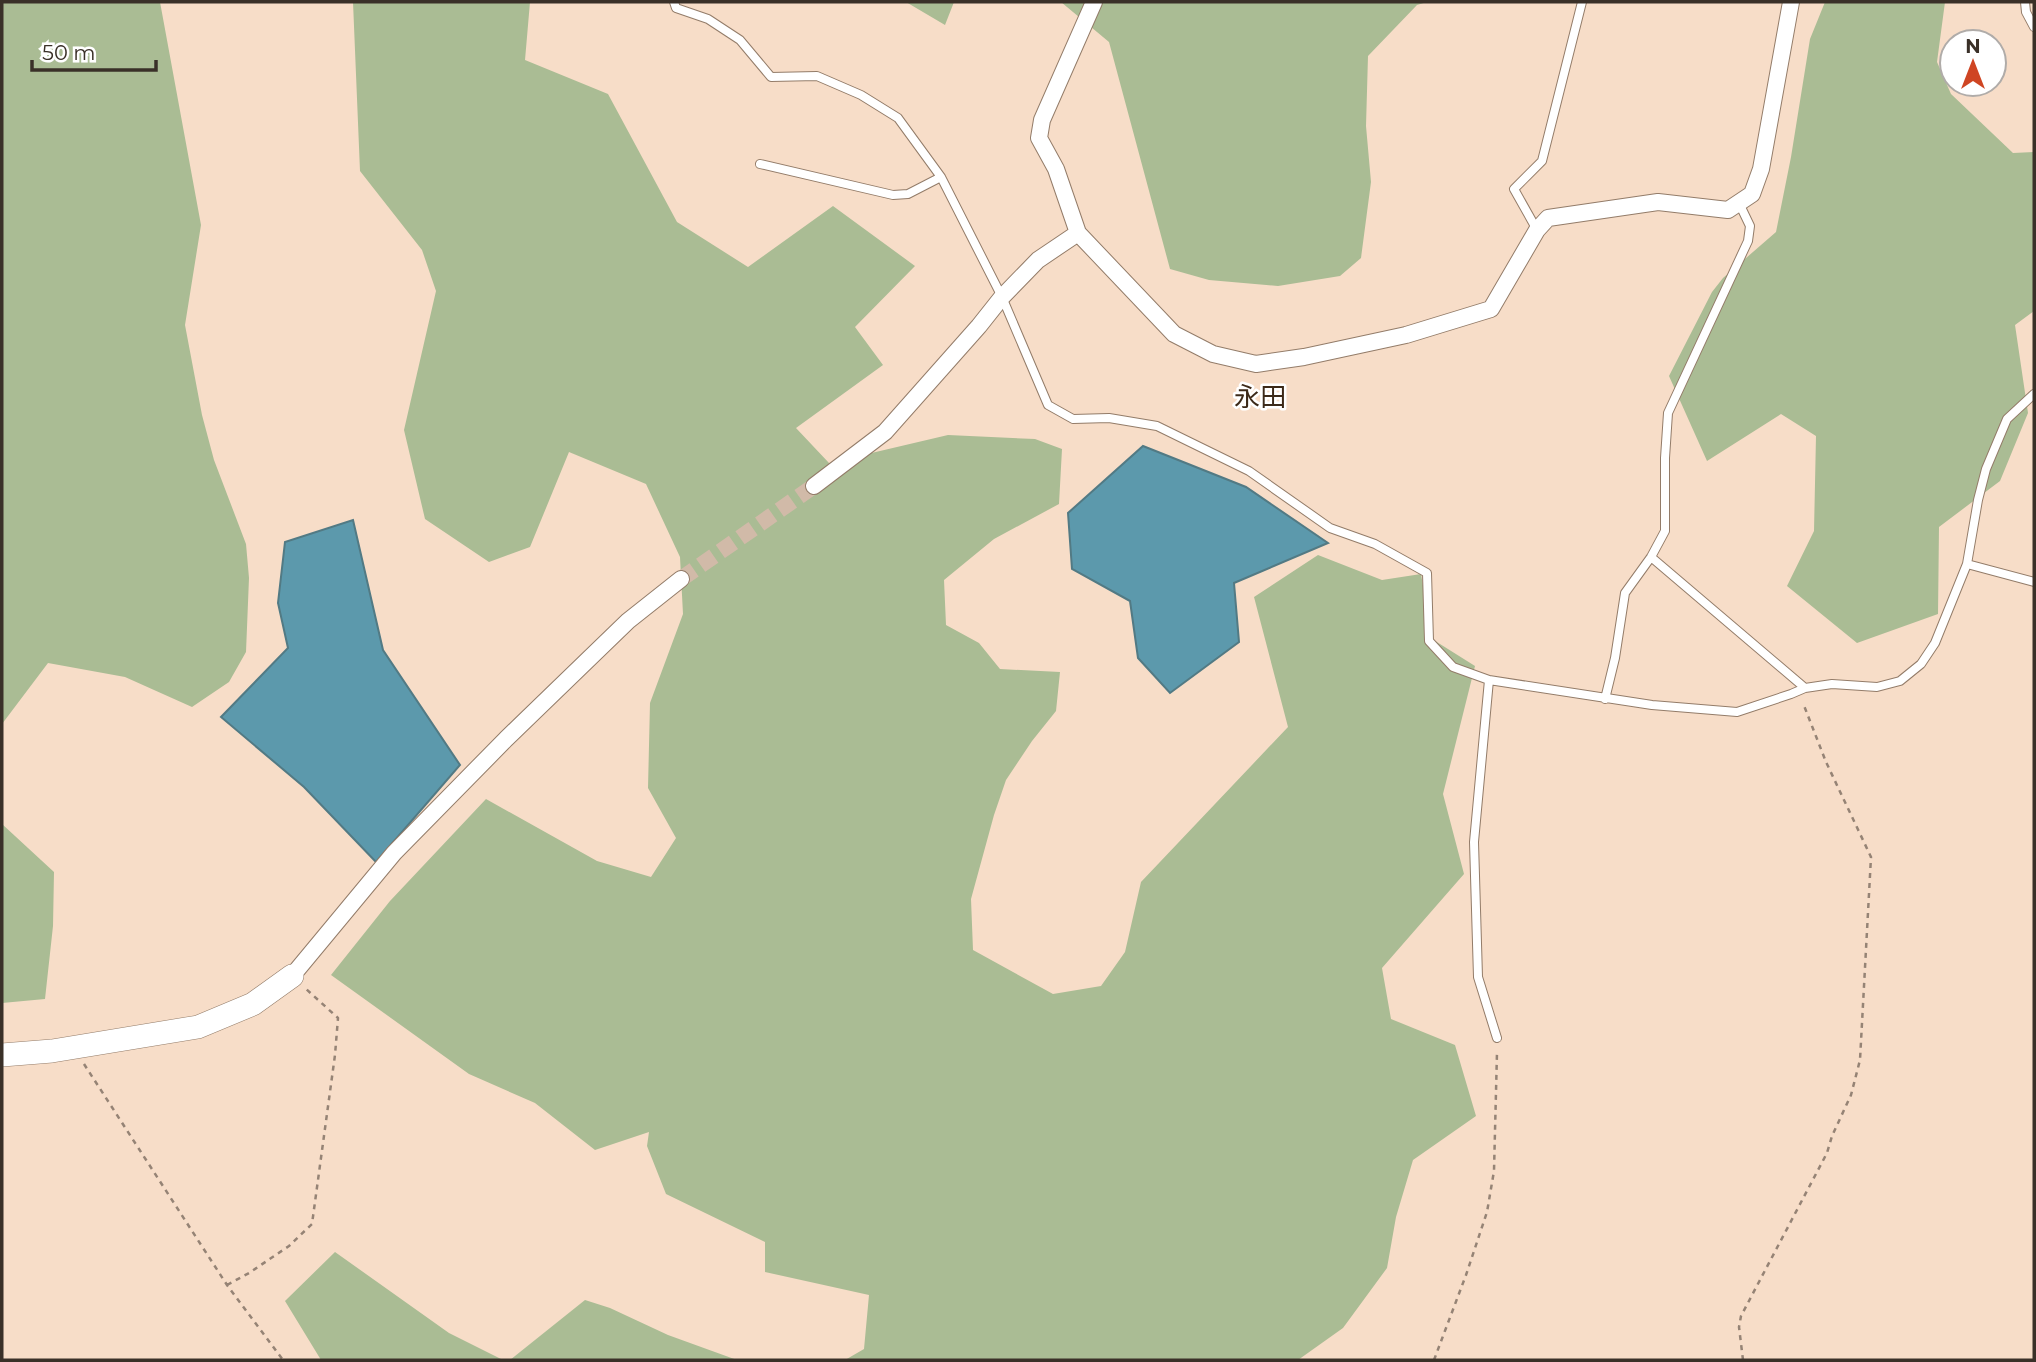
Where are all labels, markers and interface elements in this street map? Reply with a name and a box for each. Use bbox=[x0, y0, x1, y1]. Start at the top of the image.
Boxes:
scale bar bbox=[32, 28, 156, 72]
north arrow bbox=[1938, 28, 2008, 98]
text: N bbox=[1965, 35, 1981, 58]
text: 50 m bbox=[42, 40, 96, 65]
district label: 永田 bbox=[1234, 381, 1286, 413]

